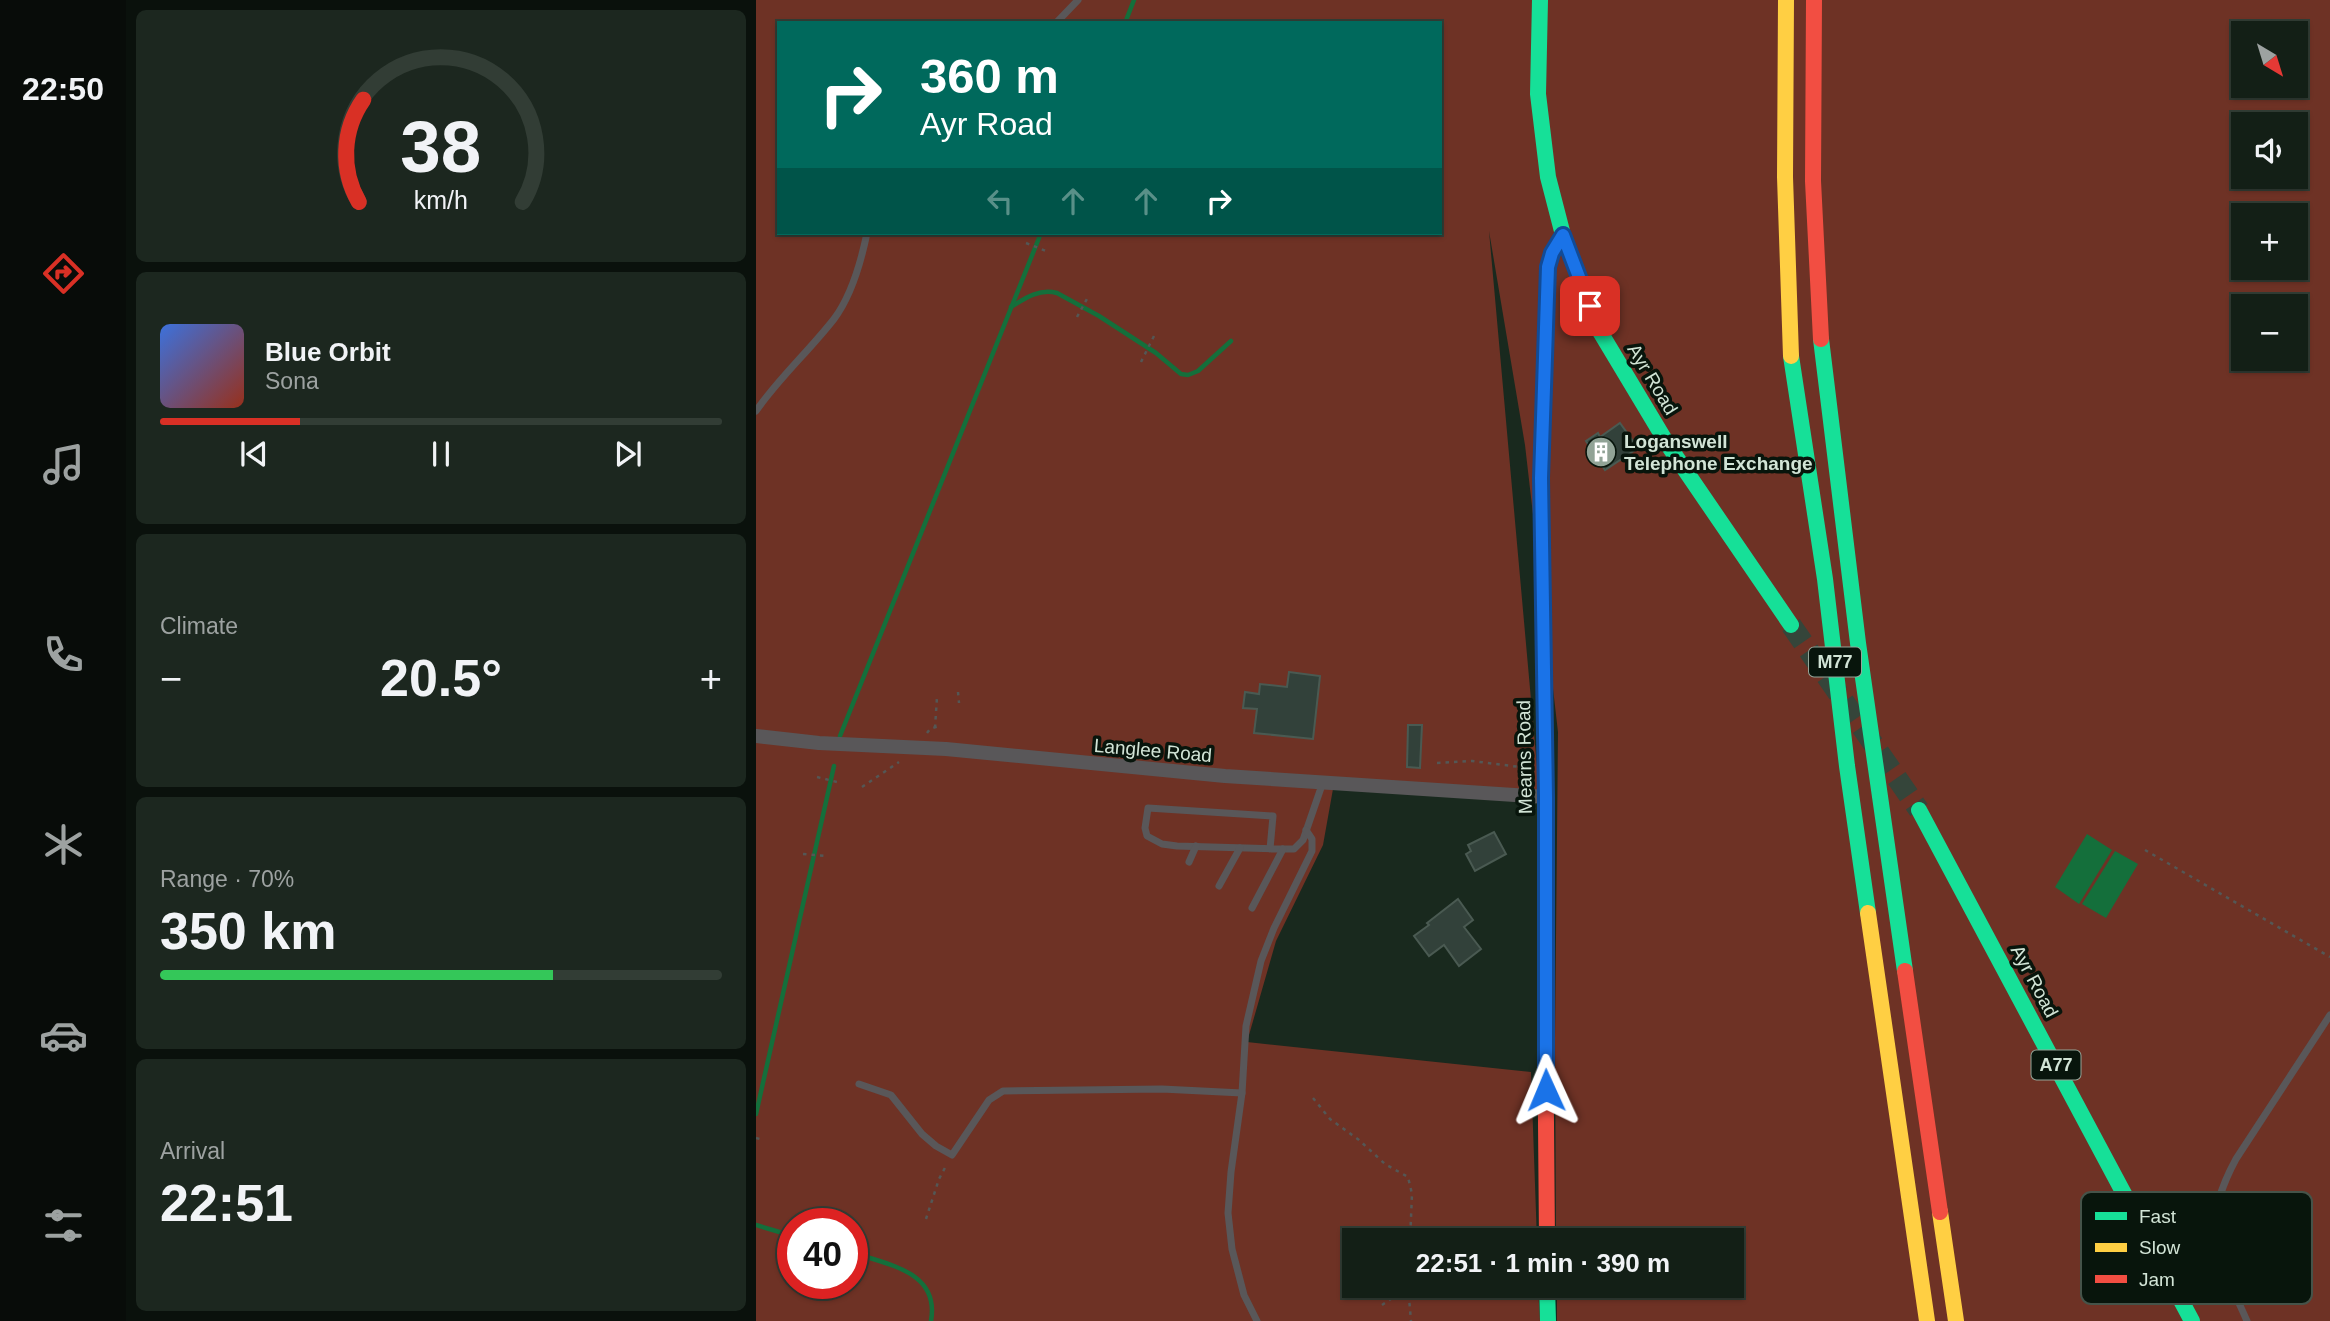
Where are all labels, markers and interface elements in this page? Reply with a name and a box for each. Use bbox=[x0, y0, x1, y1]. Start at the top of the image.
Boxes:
north arrow bbox=[2231, 21, 2308, 98]
map controls bbox=[2231, 21, 2308, 371]
icon: right bbox=[805, 49, 896, 140]
text: 360 m bbox=[920, 49, 1059, 103]
text: 22:50 bbox=[22, 71, 104, 107]
text: 38 bbox=[401, 106, 481, 187]
text: Ayr Road bbox=[920, 106, 1053, 142]
button: sound bbox=[2231, 112, 2308, 189]
icon: left bbox=[981, 182, 1019, 220]
icon: ahead bbox=[1054, 182, 1092, 220]
icon: ahead bbox=[1127, 182, 1165, 220]
icon: right bbox=[1200, 182, 1238, 220]
text: km/h bbox=[414, 186, 468, 214]
button: + bbox=[2231, 203, 2308, 280]
icon: directions bbox=[39, 249, 88, 298]
pin bbox=[1560, 276, 1620, 336]
icon: arrive bbox=[1571, 287, 1609, 325]
button: − bbox=[2231, 294, 2308, 371]
text: Blue Orbit bbox=[265, 337, 391, 367]
street label: Ayr Road bbox=[1623, 340, 1682, 418]
text: Sona bbox=[265, 368, 319, 394]
place label: Loganswell Telephone Exchange bbox=[1624, 431, 1813, 474]
icon: previous bbox=[235, 435, 273, 473]
icon: pause bbox=[422, 435, 460, 473]
icon: next bbox=[609, 435, 647, 473]
building icon: Loganswell Telephone Exchange bbox=[1584, 435, 1618, 469]
icon: music bbox=[39, 440, 88, 489]
text: Climate bbox=[160, 613, 238, 639]
icon: phone bbox=[39, 630, 88, 679]
road number: M77 bbox=[1809, 648, 1861, 676]
text: 20.5° bbox=[380, 649, 502, 707]
text: − bbox=[160, 658, 182, 700]
text: + bbox=[700, 658, 722, 700]
street label: Mearns Road bbox=[1513, 700, 1536, 814]
street label: Langlee Road bbox=[1093, 735, 1213, 766]
icon: climate bbox=[39, 820, 88, 869]
text: Range · 70% bbox=[160, 866, 294, 892]
text: 350 km bbox=[160, 902, 336, 960]
street label: Ayr Road bbox=[2007, 941, 2062, 1021]
icon: car bbox=[39, 1011, 88, 1060]
road number: A77 bbox=[2032, 1050, 2080, 1080]
position arrow bbox=[1509, 1053, 1583, 1127]
text: Arrival bbox=[160, 1138, 225, 1164]
text: 22:51 bbox=[160, 1174, 293, 1232]
legend bbox=[2081, 1192, 2312, 1304]
icon: filters bbox=[39, 1201, 88, 1250]
text: Fast bbox=[2139, 1206, 2177, 1227]
speed limit sign: 40 bbox=[777, 1208, 868, 1299]
text: Slow bbox=[2139, 1237, 2180, 1258]
text: 22:51 · 1 min · 390 m bbox=[1416, 1248, 1670, 1278]
text: Jam bbox=[2139, 1269, 2175, 1290]

